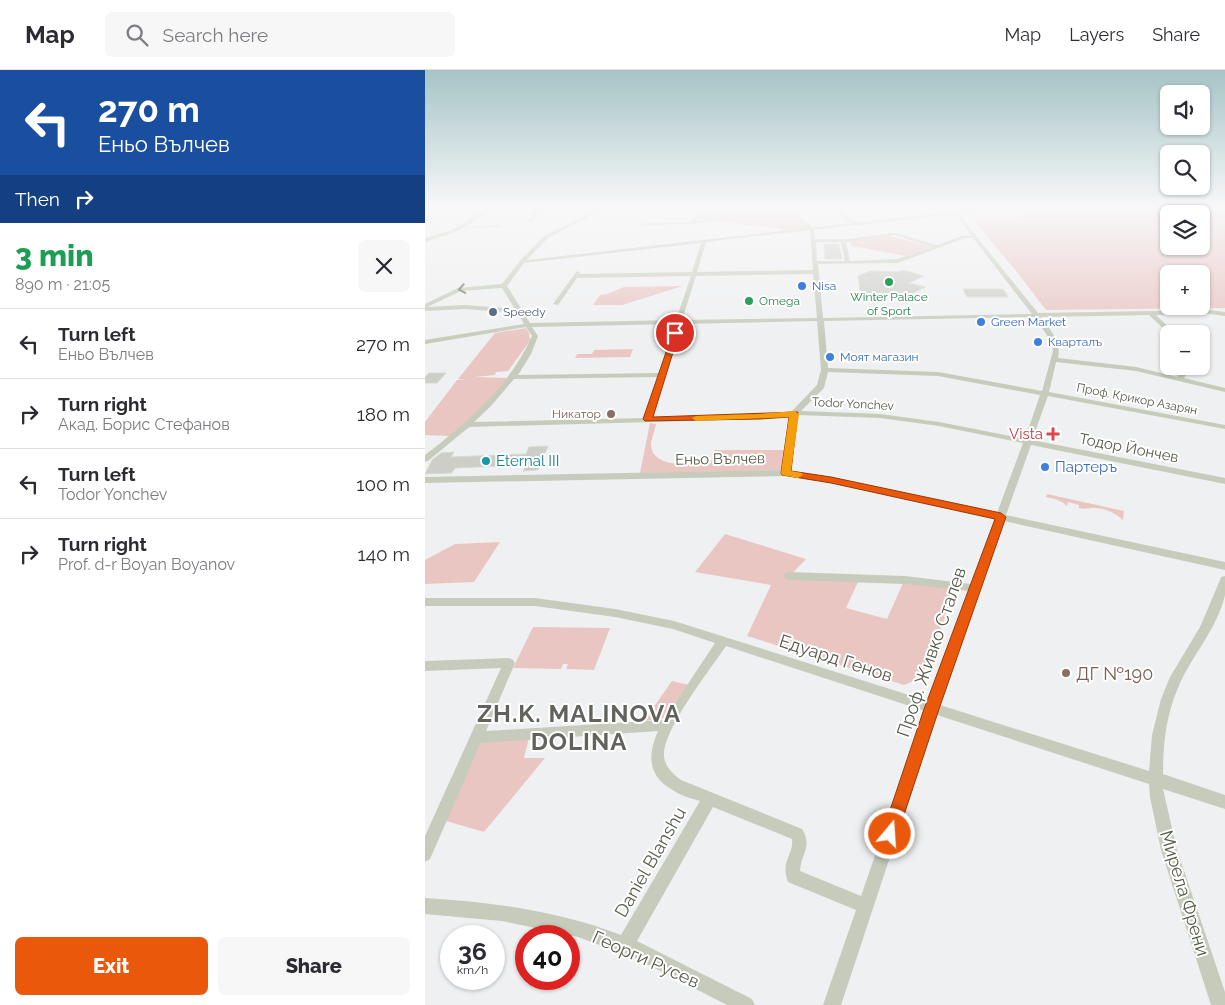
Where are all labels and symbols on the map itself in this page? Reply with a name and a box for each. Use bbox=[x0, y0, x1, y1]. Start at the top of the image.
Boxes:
marker: Winter Palace of Sport bbox=[883, 276, 895, 288]
place label: Nisa bbox=[812, 279, 836, 293]
marker: Nisa bbox=[796, 280, 808, 292]
one-way arrow bbox=[457, 284, 466, 294]
place label: Winter Palace of Sport bbox=[850, 290, 928, 318]
place label: Omega bbox=[759, 294, 800, 308]
marker: Omega bbox=[743, 295, 755, 307]
place label: Speedy bbox=[503, 305, 546, 319]
marker: Speedy bbox=[487, 306, 499, 318]
pin bbox=[654, 312, 696, 354]
place label: Green Market bbox=[991, 315, 1066, 329]
marker: Green Market bbox=[975, 316, 987, 328]
place label: Кварталъ bbox=[1048, 335, 1102, 349]
marker: Кварталъ bbox=[1032, 336, 1044, 348]
place label: Моят магазин bbox=[840, 350, 919, 364]
marker: Моят магазин bbox=[824, 351, 836, 363]
street label: Проф. Крикор Азарян bbox=[1075, 380, 1199, 418]
street label: Todor Yonchev bbox=[812, 395, 895, 413]
place label: Никатор bbox=[552, 407, 601, 421]
marker: Никатор bbox=[605, 408, 617, 420]
place label: Vista bbox=[1009, 425, 1043, 443]
marker: Vista bbox=[1047, 428, 1059, 440]
street label: Тодор Йончев bbox=[1078, 430, 1180, 466]
street label: Еньо Вълчев bbox=[675, 449, 765, 469]
place label: Eternal III bbox=[496, 452, 560, 470]
marker: Eternal III bbox=[480, 455, 492, 467]
place label: Партеръ bbox=[1055, 458, 1117, 476]
marker: Партеръ bbox=[1039, 461, 1051, 473]
street label: Проф. Живко Сталев bbox=[892, 564, 970, 740]
street label: Едуард Генов bbox=[777, 630, 895, 686]
place label: ДГ №190 bbox=[1076, 663, 1153, 684]
marker: ДГ №190 bbox=[1060, 667, 1072, 679]
district label: ZH.K. MALINOVA DOLINA bbox=[477, 699, 681, 756]
street label: Daniel Blanshu bbox=[610, 803, 690, 921]
position arrow bbox=[863, 807, 915, 859]
street label: Мирела Френи bbox=[1156, 828, 1214, 958]
speed limit sign: 40 bbox=[515, 925, 580, 990]
street label: Георги Русев bbox=[589, 926, 703, 992]

